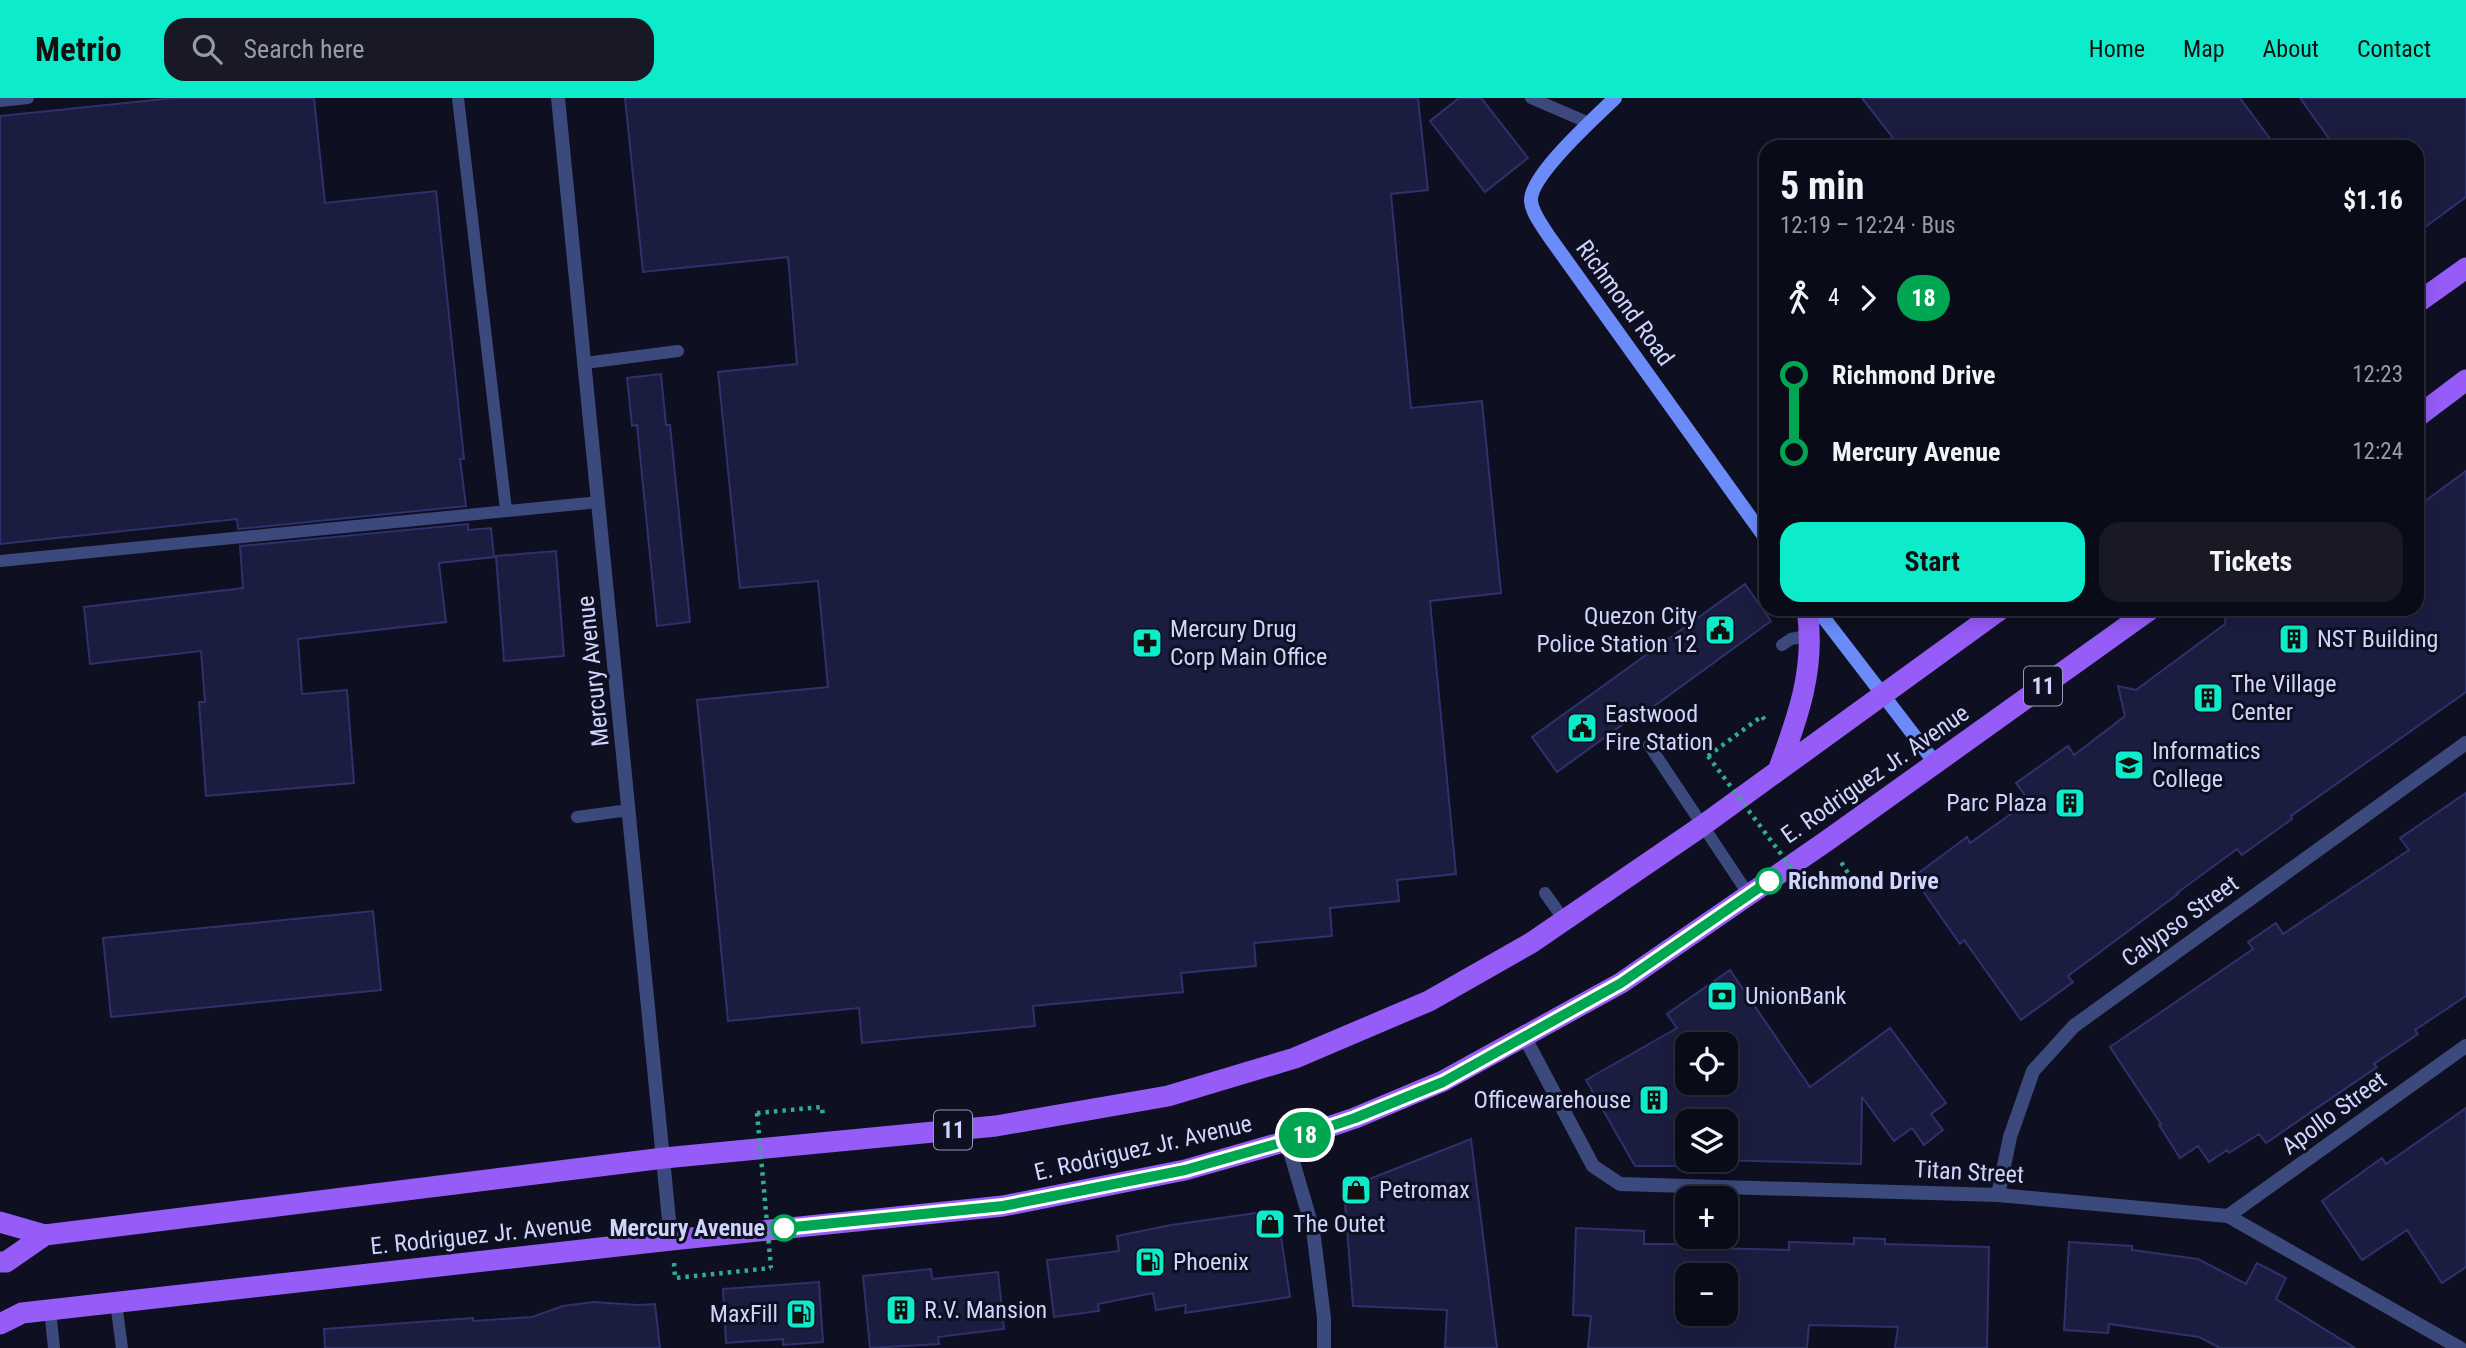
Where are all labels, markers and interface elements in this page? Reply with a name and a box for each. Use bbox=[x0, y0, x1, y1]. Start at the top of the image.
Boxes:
search box bbox=[164, 18, 654, 81]
text: Metrio bbox=[35, 30, 122, 69]
icon: search bbox=[188, 30, 226, 68]
text: Search here bbox=[244, 34, 365, 64]
text: Home bbox=[2089, 35, 2145, 63]
text: Map bbox=[2183, 35, 2225, 63]
text: About bbox=[2263, 35, 2319, 63]
text: Contact bbox=[2357, 35, 2431, 63]
text: 5 min bbox=[1780, 164, 1864, 208]
text: $1.16 bbox=[2343, 185, 2403, 215]
text: 12:19 – 12:24 · Bus bbox=[1780, 212, 1956, 239]
street label: Richmond Road bbox=[1570, 235, 1680, 371]
icon: walk bbox=[1780, 279, 1818, 317]
icon: forward bbox=[1849, 279, 1887, 317]
text: 4 bbox=[1828, 284, 1839, 311]
text: 18 bbox=[1911, 284, 1936, 312]
text: Richmond Drive bbox=[1832, 360, 1995, 390]
text: 12:23 bbox=[2352, 361, 2403, 388]
text: Mercury Avenue bbox=[1832, 437, 2001, 467]
text: 12:24 bbox=[2352, 438, 2403, 465]
button: Start bbox=[1780, 522, 2085, 602]
button: Tickets bbox=[2099, 522, 2403, 602]
street label: Mercury Avenue bbox=[571, 594, 615, 748]
place label: Quezon City Police Station 12 bbox=[1536, 602, 1697, 658]
public building icon: Quezon City Police Station 12 bbox=[1703, 613, 1737, 647]
place label: Mercury Drug Corp Main Office bbox=[1170, 615, 1327, 671]
building icon: NST Building bbox=[2277, 622, 2311, 656]
place label: NST Building bbox=[2317, 625, 2438, 653]
pharmacy icon: Mercury Drug Corp Main Office bbox=[1130, 626, 1164, 660]
road number: 11 bbox=[2024, 666, 2062, 706]
place label: The Village Center bbox=[2231, 670, 2336, 726]
building icon: The Village Center bbox=[2191, 681, 2225, 715]
street label: E. Rodriguez Jr. Avenue bbox=[1776, 699, 1974, 849]
place label: Eastwood Fire Station bbox=[1605, 700, 1713, 756]
public building icon: Eastwood Fire Station bbox=[1565, 711, 1599, 745]
place label: Informatics College bbox=[2152, 737, 2261, 793]
school or university icon: Informatics College bbox=[2112, 748, 2146, 782]
building icon: Parc Plaza bbox=[2053, 786, 2087, 820]
place label: Parc Plaza bbox=[1946, 789, 2047, 817]
place label: Richmond Drive bbox=[1788, 867, 1939, 895]
marker: Richmond Drive bbox=[1756, 868, 1782, 894]
street label: Calypso Street bbox=[2116, 869, 2244, 973]
bank icon: UnionBank bbox=[1705, 979, 1739, 1013]
place label: UnionBank bbox=[1745, 982, 1847, 1010]
map controls bbox=[1675, 1032, 1738, 1326]
button: locate bbox=[1675, 1032, 1738, 1095]
street label: Apollo Street bbox=[2276, 1066, 2392, 1160]
building icon: Officewarehouse bbox=[1637, 1083, 1671, 1117]
place label: Officewarehouse bbox=[1474, 1086, 1631, 1114]
street label: E. Rodriguez Jr. Avenue bbox=[1031, 1109, 1255, 1187]
button: layers bbox=[1675, 1109, 1738, 1172]
road number: 11 bbox=[934, 1110, 972, 1149]
line badge: 18 bbox=[1274, 1112, 1336, 1158]
text: 18 bbox=[1293, 1121, 1317, 1149]
street label: Titan Street bbox=[1913, 1155, 2025, 1189]
shop icon: Petromax bbox=[1339, 1173, 1373, 1207]
place label: Petromax bbox=[1379, 1176, 1470, 1204]
button: + bbox=[1675, 1186, 1738, 1249]
shop icon: The Outet bbox=[1253, 1207, 1287, 1241]
street label: E. Rodriguez Jr. Avenue bbox=[369, 1209, 593, 1261]
place label: The Outet bbox=[1293, 1210, 1385, 1238]
place label: Mercury Avenue bbox=[609, 1214, 765, 1242]
marker: Mercury Avenue bbox=[771, 1215, 797, 1241]
fuel station icon: Phoenix bbox=[1133, 1245, 1167, 1279]
place label: Phoenix bbox=[1173, 1248, 1249, 1276]
button: − bbox=[1675, 1263, 1738, 1326]
building icon: R.V. Mansion bbox=[884, 1293, 918, 1327]
place label: R.V. Mansion bbox=[924, 1296, 1047, 1324]
fuel station icon: MaxFill bbox=[784, 1297, 818, 1331]
place label: MaxFill bbox=[710, 1300, 778, 1328]

